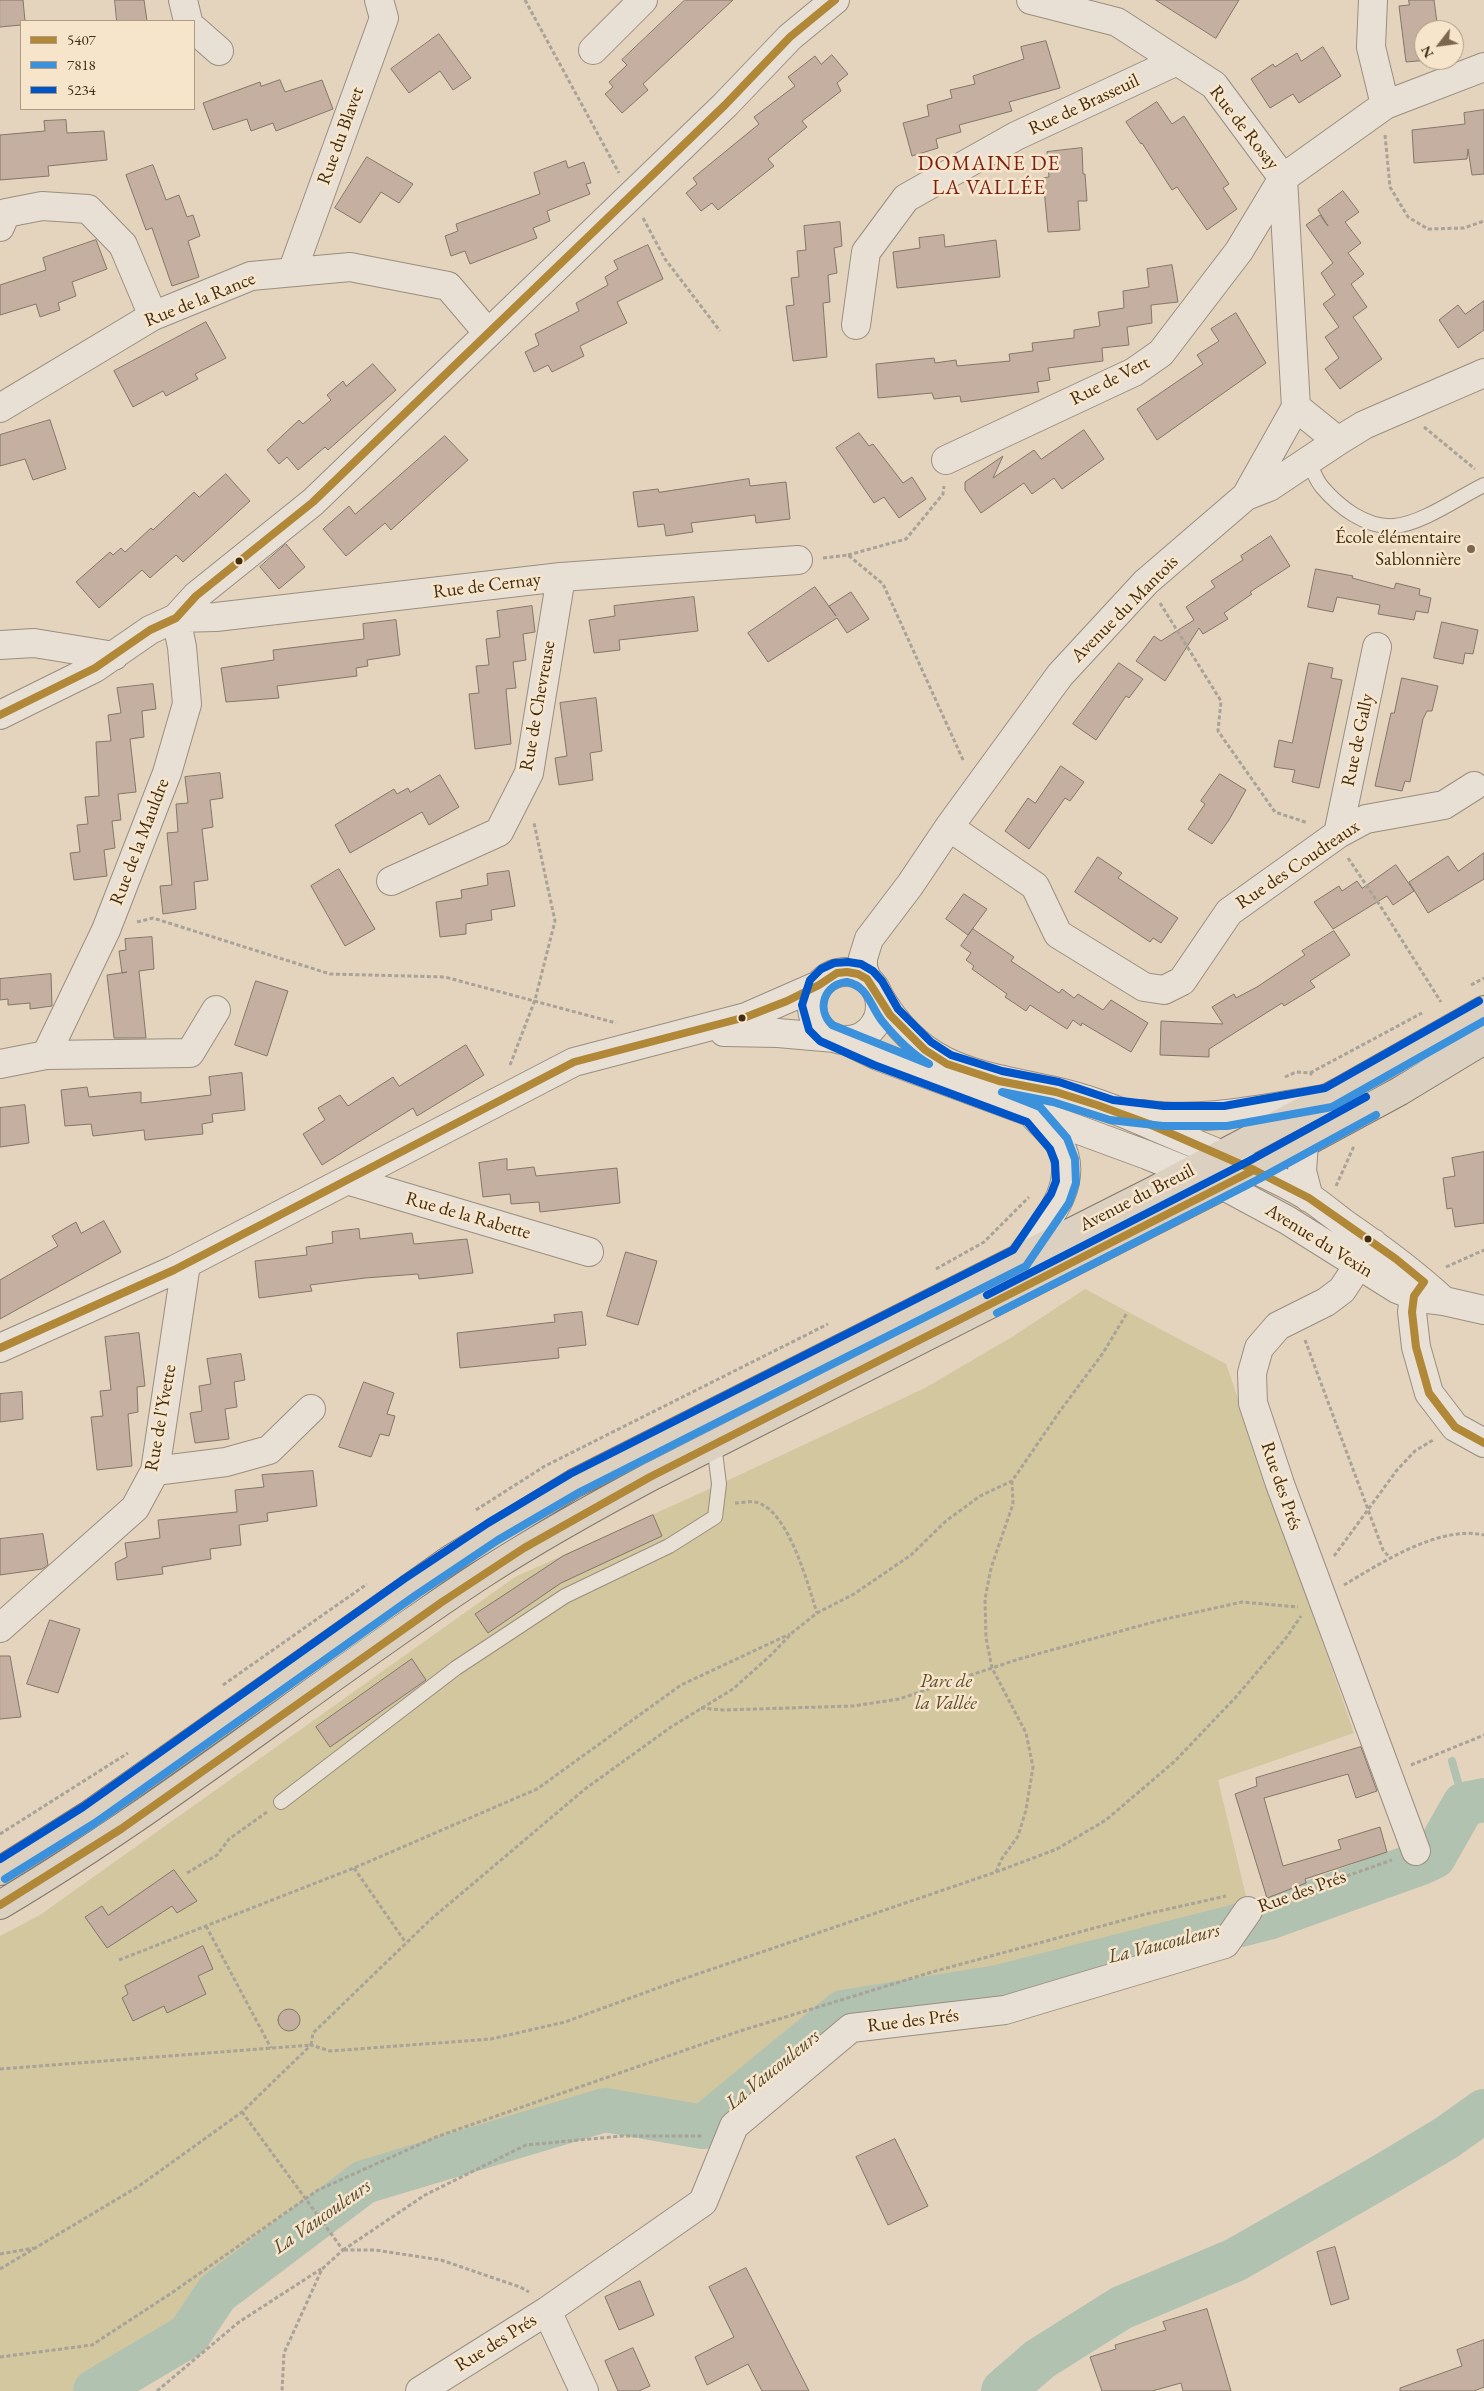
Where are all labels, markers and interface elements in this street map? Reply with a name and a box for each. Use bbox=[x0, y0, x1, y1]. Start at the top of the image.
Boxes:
legend bbox=[20, 20, 195, 110]
north arrow bbox=[1414, 20, 1464, 70]
text: 5407 bbox=[67, 30, 96, 49]
text: N bbox=[1416, 43, 1438, 61]
text: 7818 bbox=[67, 55, 96, 74]
street label: Rue de Brasseuil bbox=[1025, 69, 1143, 141]
text: 5234 bbox=[67, 80, 96, 99]
street label: Rue de Rosay bbox=[1204, 81, 1284, 175]
street label: Rue du Blavet bbox=[313, 84, 369, 188]
district label: DOMAINE DE LA VALLÉE bbox=[916, 151, 1062, 201]
street label: Rue de la Rance bbox=[141, 267, 259, 333]
street label: Rue de Vert bbox=[1066, 351, 1154, 411]
place label: École élémentaire Sablonnière bbox=[1335, 527, 1461, 571]
marker: École élémentaire Sablonnière bbox=[1465, 543, 1477, 555]
street label: Avenue du Mantois bbox=[1067, 551, 1183, 667]
unlabelled marker bbox=[234, 556, 244, 566]
street label: Rue de Cernay bbox=[432, 568, 542, 604]
street label: Rue de Chevreuse bbox=[515, 639, 561, 773]
street label: Rue de Gally bbox=[1337, 691, 1379, 789]
street label: Rue de la Mauldre bbox=[105, 775, 175, 909]
street label: Rue des Coudreaux bbox=[1232, 815, 1364, 915]
unlabelled marker bbox=[737, 1013, 747, 1023]
street label: Avenue du Breuil bbox=[1076, 1159, 1198, 1237]
street label: Rue de la Rabette bbox=[403, 1187, 533, 1245]
street label: Avenue du Vexin bbox=[1261, 1199, 1377, 1283]
unlabelled marker bbox=[1363, 1234, 1373, 1244]
street label: Rue de l'Yvette bbox=[140, 1363, 182, 1473]
street label: Rue des Prés bbox=[1255, 1439, 1307, 1533]
park label: Parc de la Vallée bbox=[915, 1671, 977, 1715]
street label: Rue des Prés bbox=[1255, 1866, 1349, 1918]
water label: La Vaucouleurs bbox=[1106, 1919, 1222, 1969]
street label: Rue des Prés bbox=[866, 2004, 960, 2038]
water label: La Vaucouleurs bbox=[721, 2025, 825, 2115]
water label: La Vaucouleurs bbox=[268, 2174, 376, 2260]
street label: Rue des Prés bbox=[451, 2309, 541, 2377]

